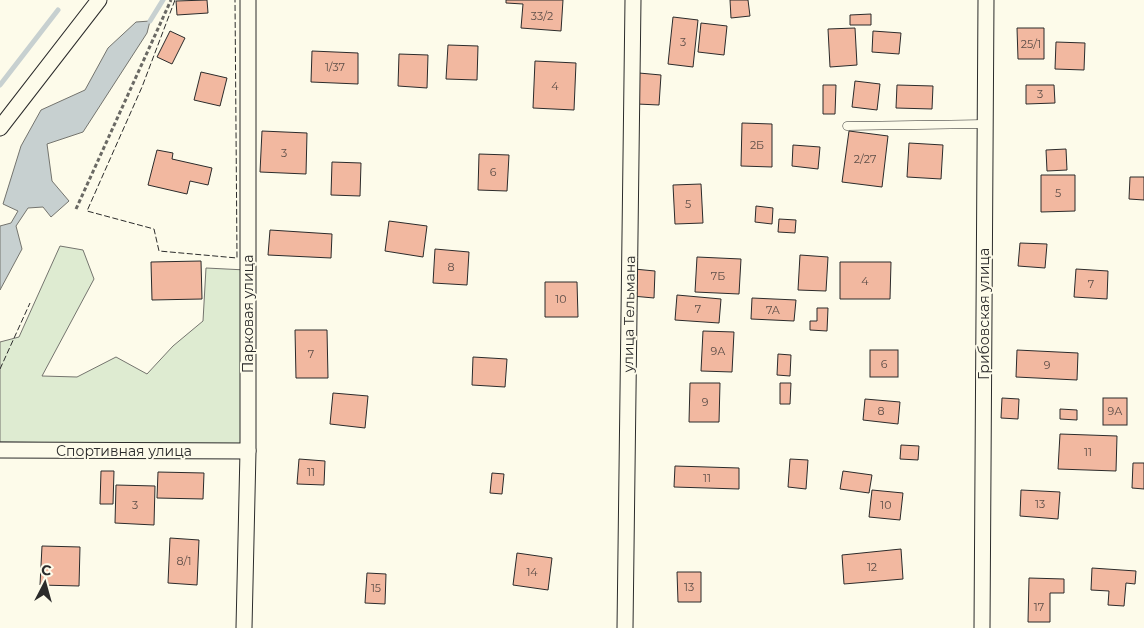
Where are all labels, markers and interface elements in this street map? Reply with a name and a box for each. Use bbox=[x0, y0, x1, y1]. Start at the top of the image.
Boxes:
house number: 33/2 bbox=[531, 9, 553, 23]
house number: 3 bbox=[680, 35, 686, 49]
house number: 25/1 bbox=[1021, 37, 1041, 51]
house number: 1/37 bbox=[325, 60, 345, 74]
house number: 4 bbox=[551, 79, 559, 93]
house number: 3 bbox=[1037, 87, 1043, 101]
house number: 2Б bbox=[750, 138, 764, 152]
house number: 3 bbox=[281, 146, 287, 160]
house number: 2/27 bbox=[854, 152, 876, 166]
house number: 6 bbox=[490, 165, 497, 179]
house number: 5 bbox=[1055, 186, 1061, 200]
house number: 5 bbox=[685, 197, 691, 211]
street label: Грибовская улица bbox=[975, 248, 993, 380]
street label: Парковая улица bbox=[239, 255, 257, 373]
street label: улица Тельмана bbox=[619, 255, 639, 374]
house number: 8 bbox=[447, 260, 455, 274]
house number: 7Б bbox=[711, 269, 725, 283]
house number: 4 bbox=[861, 274, 869, 288]
house number: 7 bbox=[1088, 277, 1094, 291]
house number: 10 bbox=[555, 292, 567, 306]
house number: 7 bbox=[695, 302, 701, 316]
house number: 7А bbox=[766, 303, 781, 317]
house number: 9А bbox=[711, 344, 726, 358]
house number: 7 bbox=[308, 347, 314, 361]
house number: 6 bbox=[881, 357, 888, 371]
house number: 9 bbox=[1044, 358, 1051, 372]
house number: 9 bbox=[702, 395, 709, 409]
house number: 8 bbox=[877, 404, 885, 418]
house number: 9А bbox=[1108, 404, 1123, 418]
street label: Спортивная улица bbox=[56, 442, 192, 460]
house number: 11 bbox=[1084, 445, 1092, 459]
house number: 11 bbox=[307, 465, 315, 479]
house number: 11 bbox=[703, 471, 711, 485]
house number: 13 bbox=[1035, 497, 1045, 511]
house number: 3 bbox=[132, 498, 138, 512]
house number: 10 bbox=[880, 498, 892, 512]
house number: 8/1 bbox=[176, 554, 192, 568]
north arrow bbox=[20, 558, 70, 608]
house number: 12 bbox=[867, 560, 877, 574]
text: С bbox=[40, 561, 52, 580]
house number: 14 bbox=[526, 565, 538, 579]
house number: 13 bbox=[684, 580, 694, 594]
house number: 15 bbox=[371, 581, 381, 595]
house number: 17 bbox=[1034, 600, 1044, 614]

